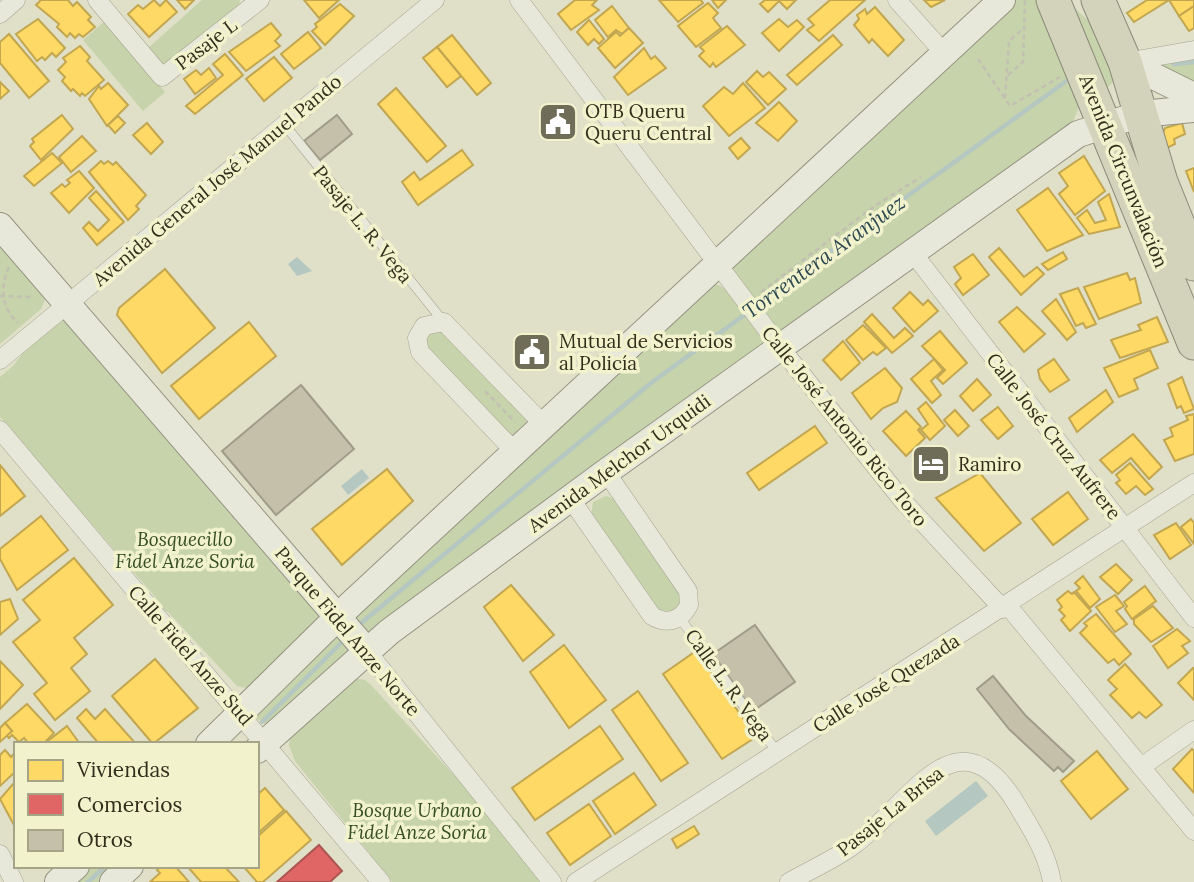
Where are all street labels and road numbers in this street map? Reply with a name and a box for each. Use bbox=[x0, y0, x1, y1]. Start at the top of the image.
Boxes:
street label: Pasaje L bbox=[170, 13, 242, 75]
street label: Avenida General José Manuel Pando bbox=[87, 69, 346, 292]
street label: Avenida Circunvalación bbox=[1074, 70, 1174, 271]
street label: Pasaje L. R. Vega bbox=[308, 160, 418, 288]
street label: Calle José Antonio Rico Toro bbox=[757, 321, 933, 531]
street label: Calle José Cruz Aufrere bbox=[981, 348, 1127, 524]
street label: Avenida Melchor Urquidi bbox=[522, 389, 715, 538]
street label: Parque Fidel Anze Norte bbox=[270, 541, 426, 721]
street label: Calle Fidel Anze Sud bbox=[124, 580, 258, 730]
street label: Calle L. R. Vega bbox=[680, 624, 778, 746]
street label: Calle José Quezada bbox=[808, 628, 964, 738]
street label: Pasaje La Brisa bbox=[832, 761, 948, 861]

